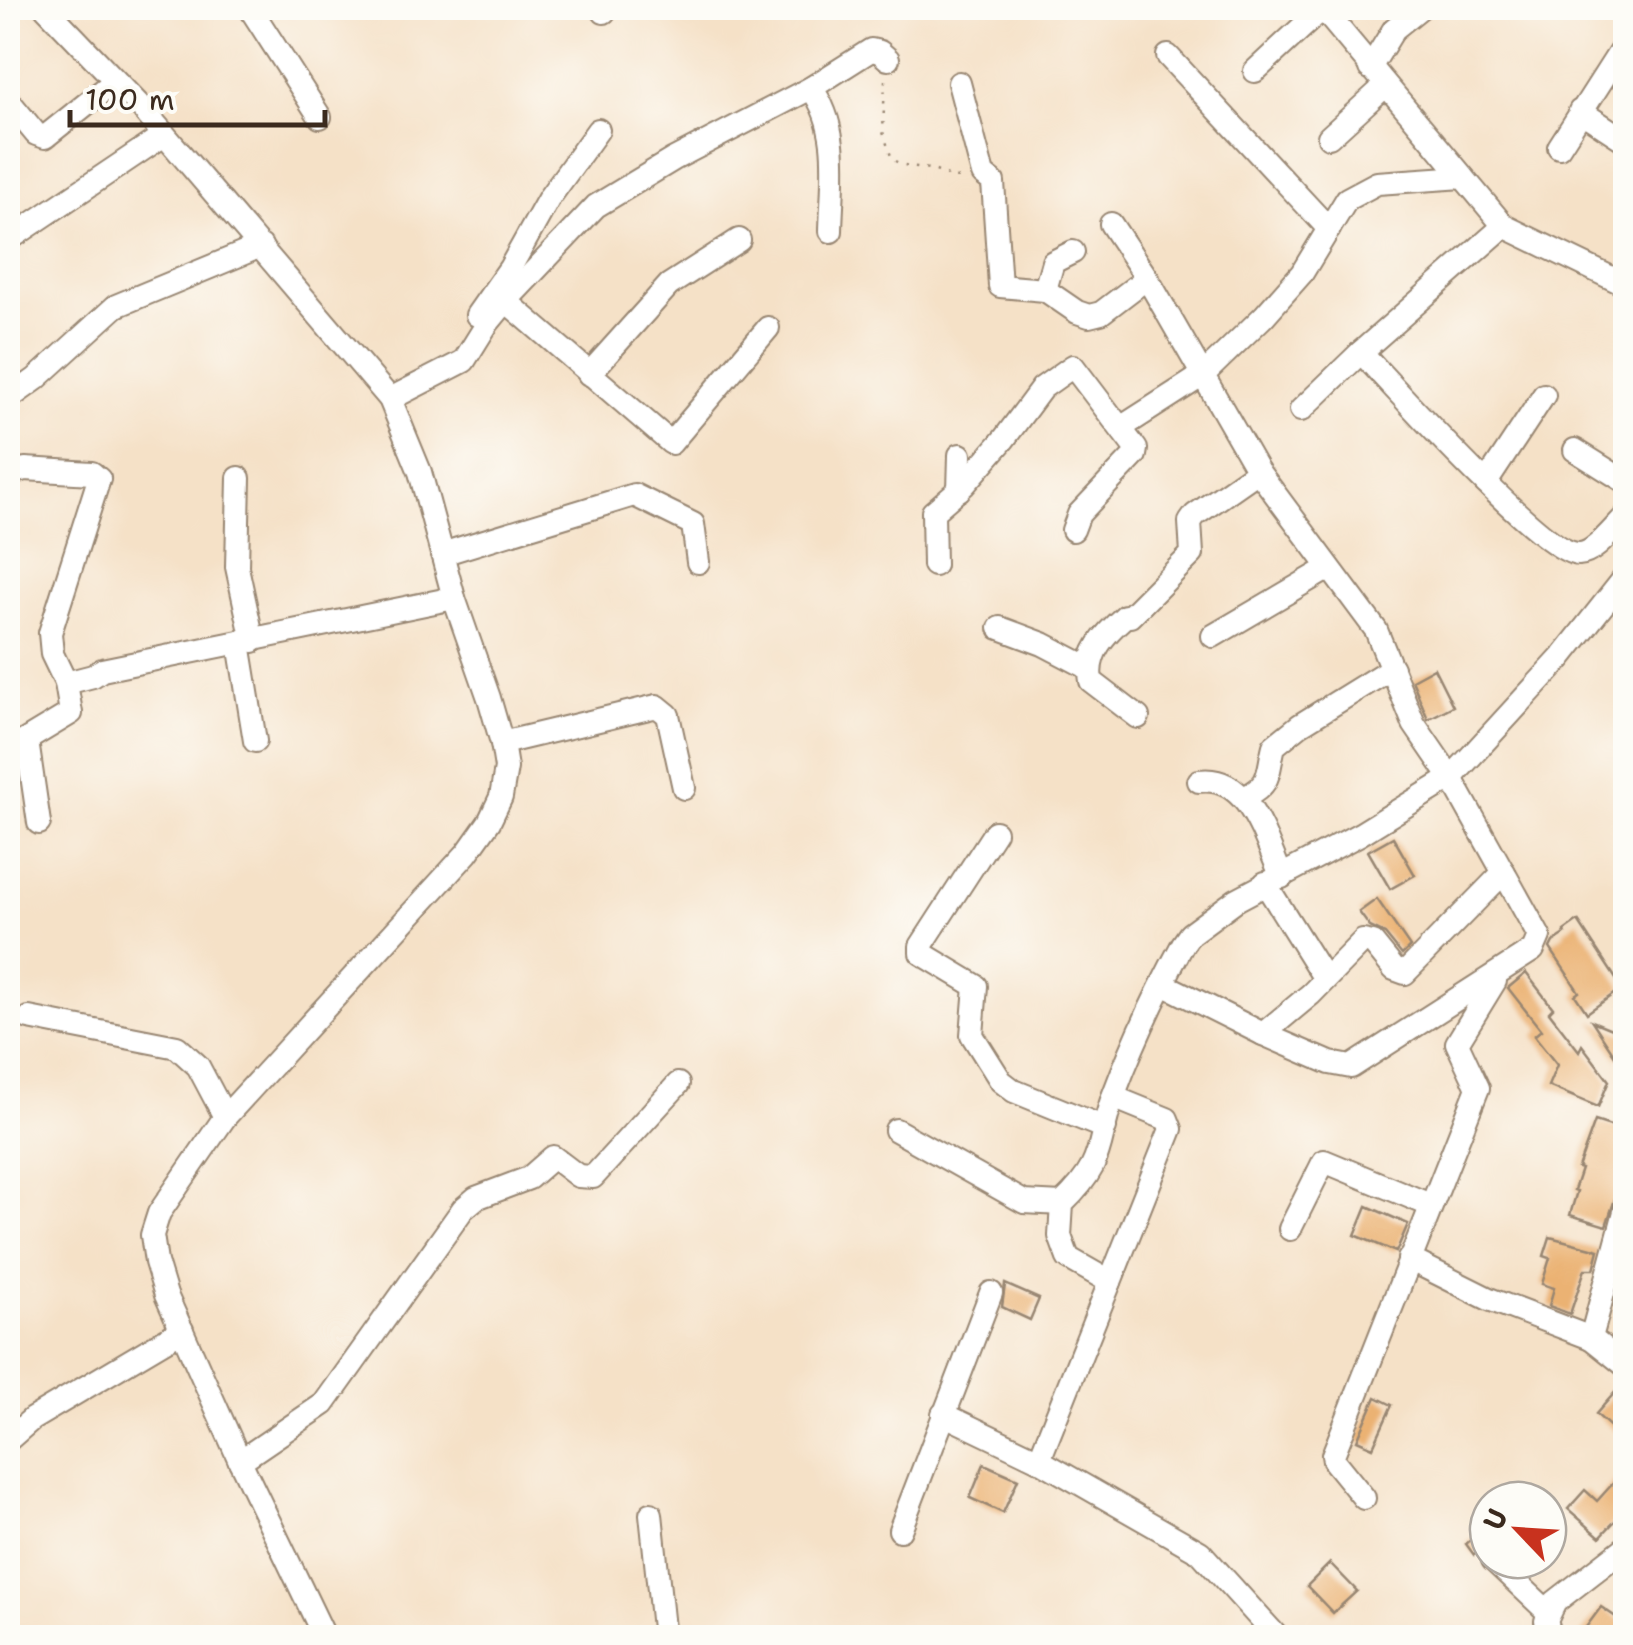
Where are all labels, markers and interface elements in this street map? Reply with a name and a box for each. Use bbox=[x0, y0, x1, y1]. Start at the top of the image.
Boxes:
scale bar bbox=[70, 65, 325, 127]
text: 100 m bbox=[85, 79, 175, 120]
north arrow bbox=[1468, 1480, 1568, 1580]
text: U bbox=[1474, 1503, 1517, 1536]

